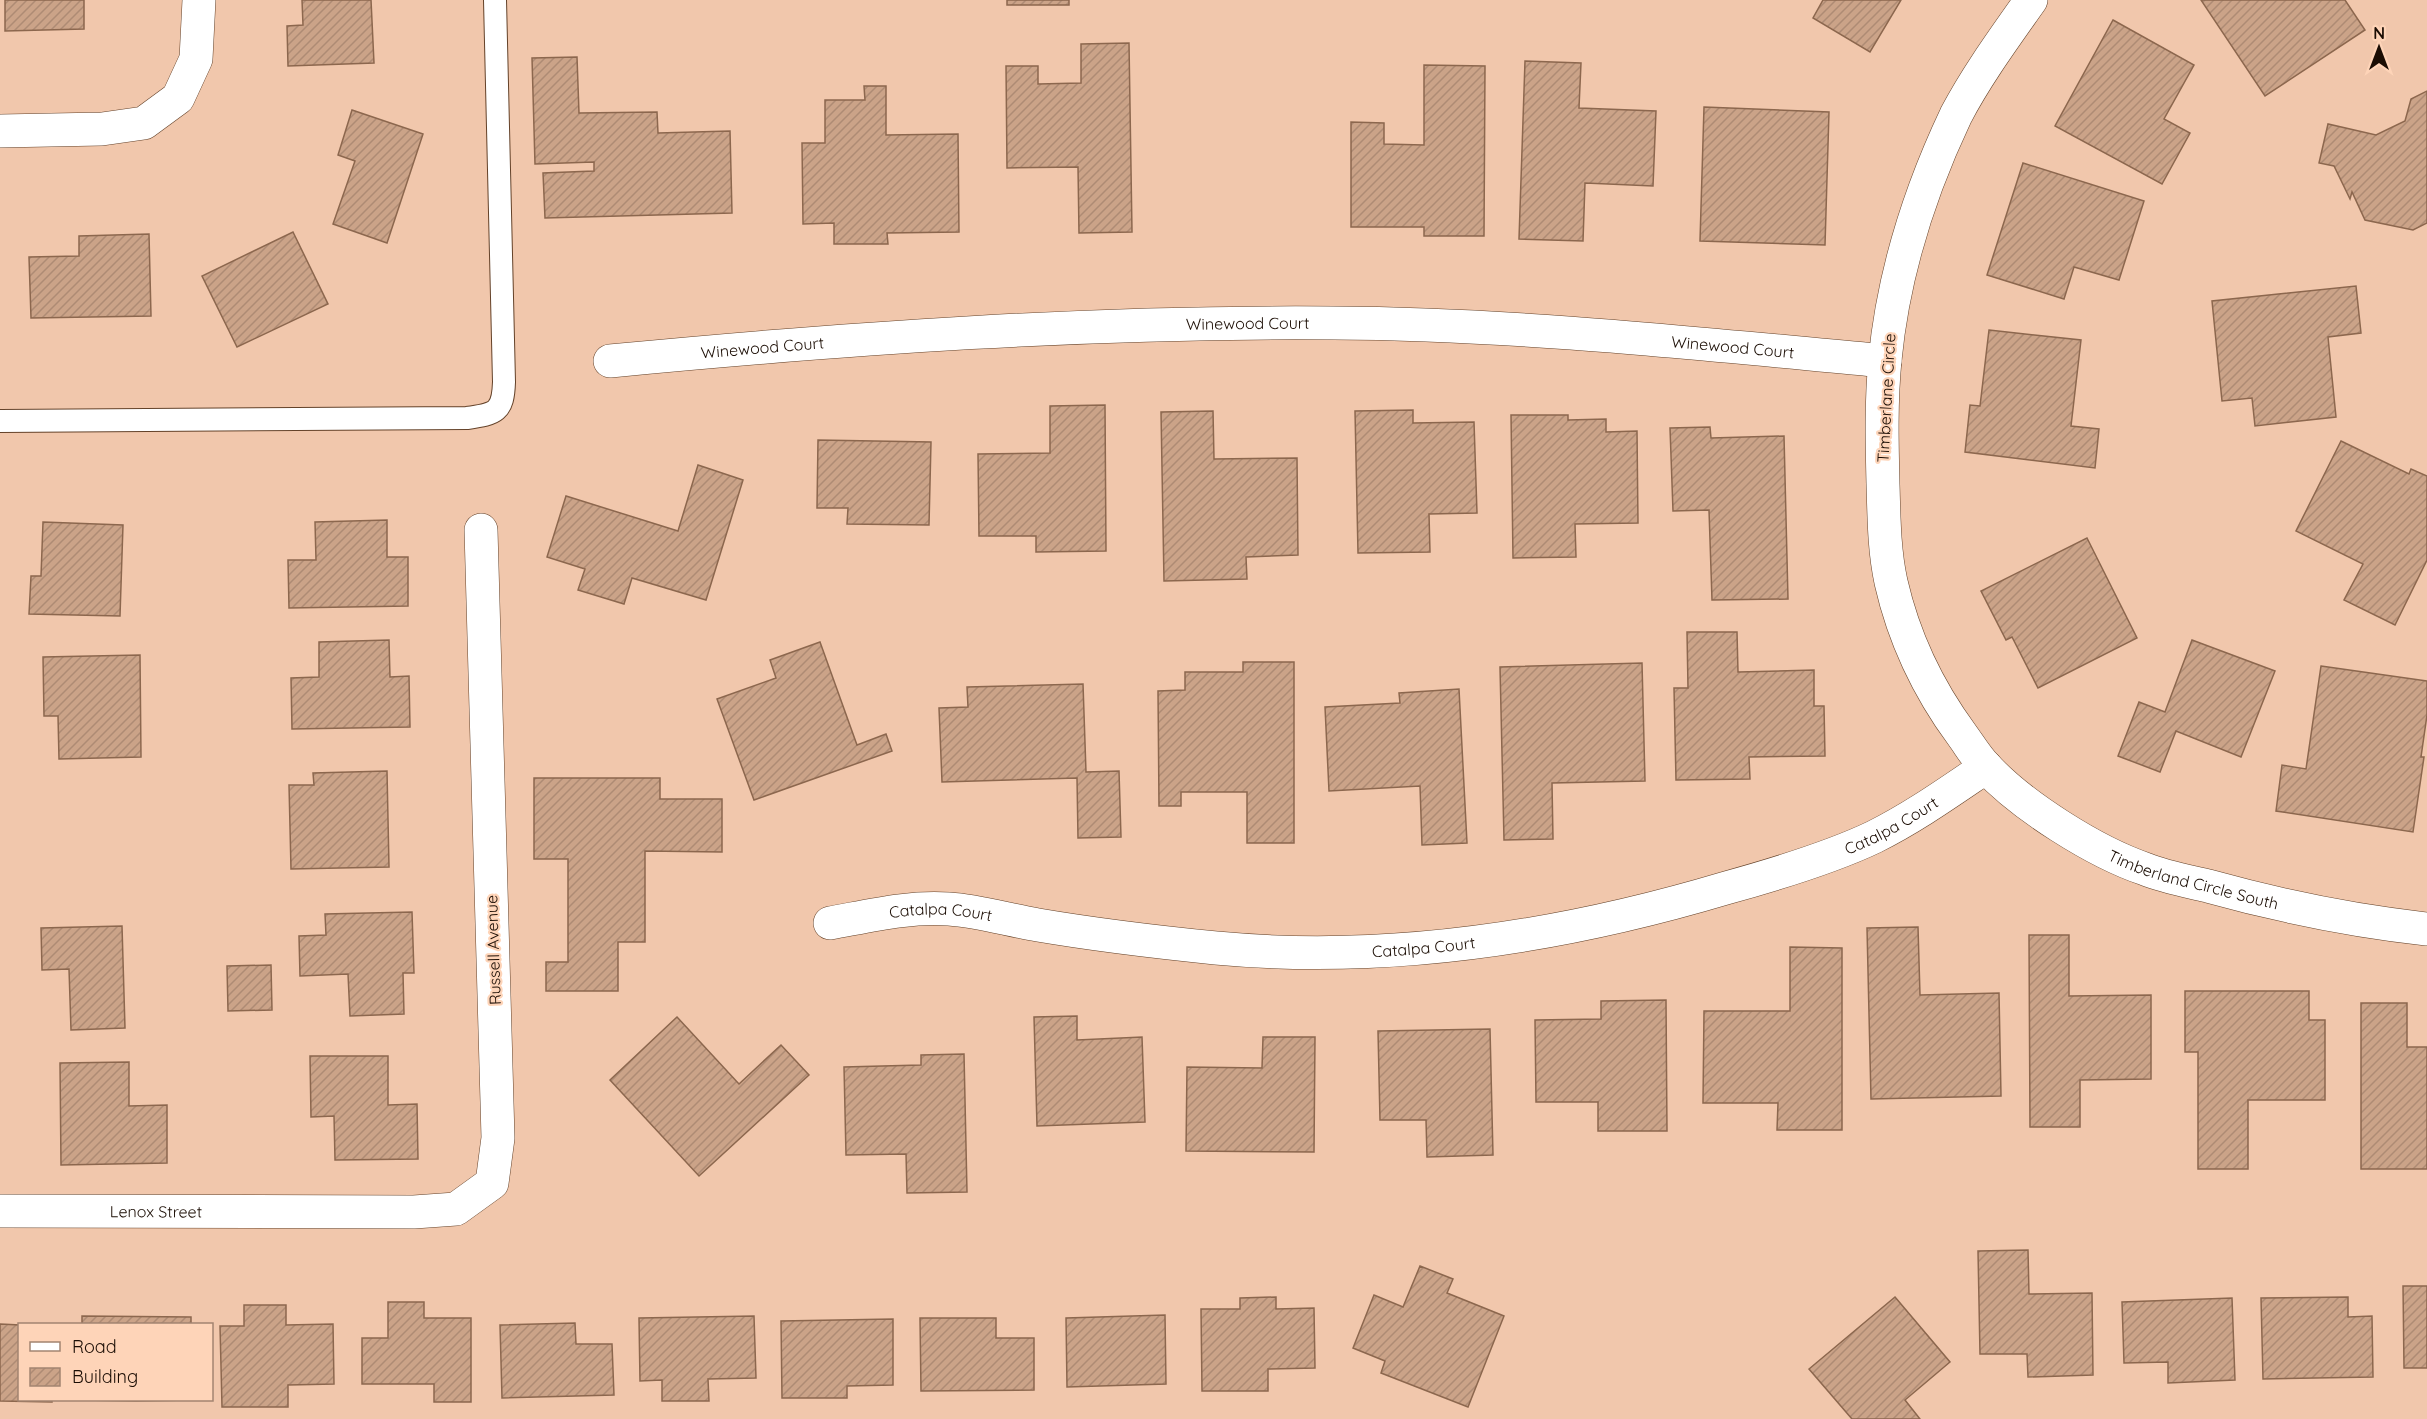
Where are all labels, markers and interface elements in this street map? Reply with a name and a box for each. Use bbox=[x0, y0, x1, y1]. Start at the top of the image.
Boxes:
north arrow bbox=[2349, 18, 2409, 78]
text: N bbox=[2373, 23, 2385, 43]
street label: Winewood Court bbox=[1186, 313, 1309, 334]
street label: Winewood Court bbox=[1670, 331, 1795, 362]
street label: Winewood Court bbox=[700, 332, 825, 363]
street label: Timberlane Circle bbox=[1873, 333, 1899, 463]
street label: Catalpa Court bbox=[1842, 792, 1942, 859]
street label: Timberland Circle South bbox=[2105, 845, 2280, 914]
street label: Russell Avenue bbox=[481, 895, 505, 1005]
street label: Catalpa Court bbox=[888, 898, 994, 925]
street label: Catalpa Court bbox=[1371, 932, 1476, 961]
street label: Lenox Street bbox=[110, 1201, 202, 1221]
legend bbox=[18, 1323, 213, 1401]
text: Road bbox=[72, 1335, 117, 1358]
text: Building bbox=[72, 1365, 138, 1388]

